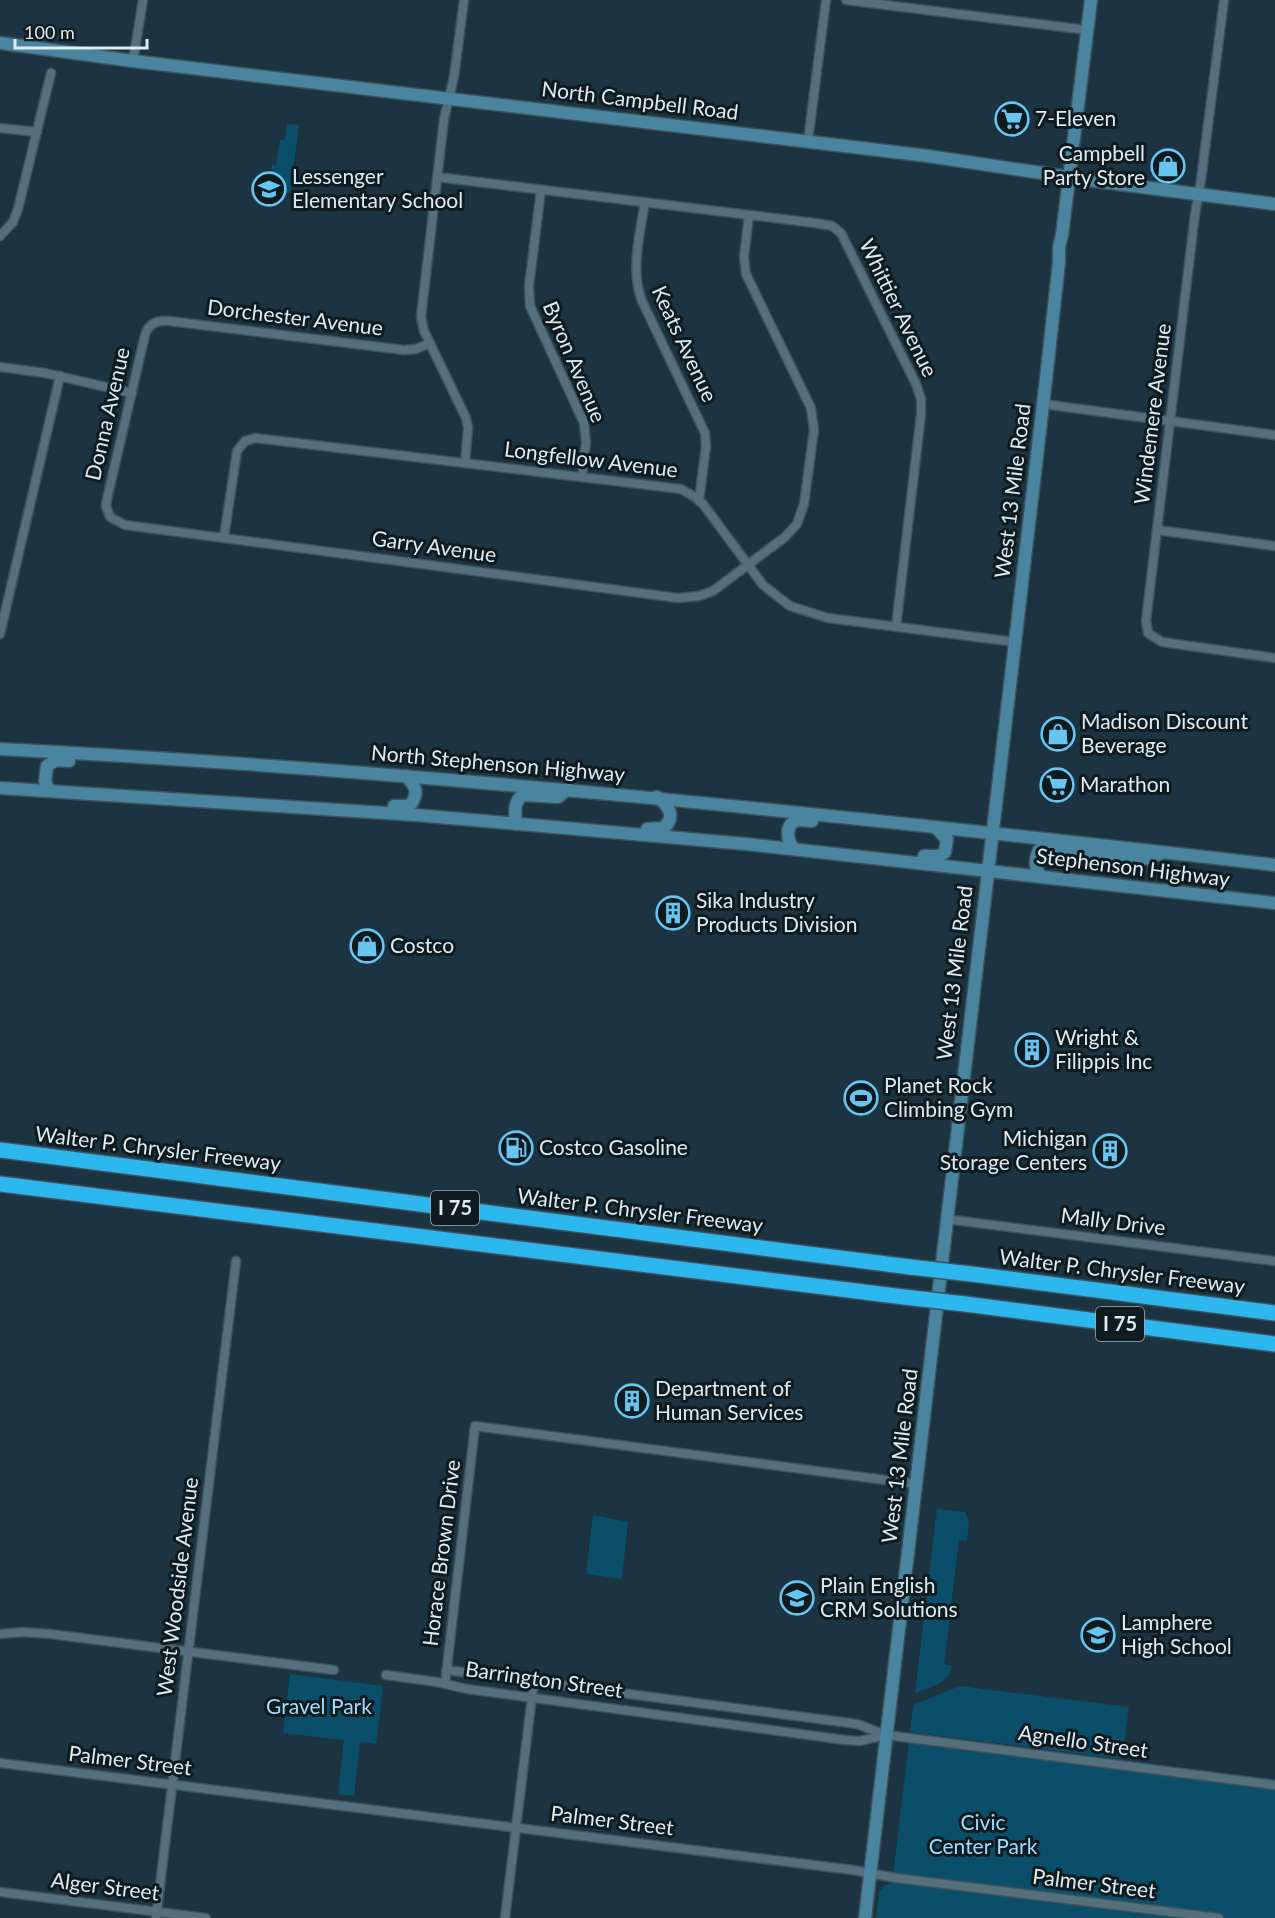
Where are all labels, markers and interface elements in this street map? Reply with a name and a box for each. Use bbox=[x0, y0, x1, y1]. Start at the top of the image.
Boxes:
scale bar bbox=[15, 12, 147, 50]
text: 100 m bbox=[24, 21, 75, 43]
street label: North Campbell Road bbox=[540, 75, 740, 124]
supermarket icon: 7-Eleven bbox=[994, 101, 1030, 137]
place label: 7-Eleven bbox=[1035, 105, 1116, 130]
place label: Campbell Party Store bbox=[1043, 140, 1145, 189]
shop icon: Campbell Party Store bbox=[1150, 148, 1186, 184]
place label: Lessenger Elementary School bbox=[292, 163, 463, 212]
school or university icon: Lessenger Elementary School bbox=[251, 171, 287, 207]
street label: Whittier Avenue bbox=[855, 234, 944, 380]
street label: Keats Avenue bbox=[648, 281, 723, 405]
street label: Dorchester Avenue bbox=[206, 293, 384, 340]
street label: Byron Avenue bbox=[539, 297, 612, 426]
street label: Windemere Avenue bbox=[1128, 322, 1175, 506]
street label: Donna Avenue bbox=[79, 345, 134, 483]
street label: West 13 Mile Road bbox=[988, 402, 1035, 580]
street label: Longfellow Avenue bbox=[503, 435, 679, 482]
street label: Garry Avenue bbox=[370, 524, 498, 567]
place label: Madison Discount Beverage bbox=[1081, 708, 1248, 757]
shop icon: Madison Discount Beverage bbox=[1040, 716, 1076, 752]
street label: North Stephenson Highway bbox=[370, 739, 626, 786]
supermarket icon: Marathon bbox=[1039, 767, 1075, 803]
place label: Marathon bbox=[1080, 771, 1170, 796]
street label: Stephenson Highway bbox=[1035, 842, 1232, 891]
street label: West 13 Mile Road bbox=[930, 884, 977, 1062]
place label: Sika Industry Products Division bbox=[696, 887, 857, 936]
building icon: Sika Industry Products Division bbox=[655, 895, 691, 931]
shop icon: Costco bbox=[349, 928, 385, 964]
place label: Costco bbox=[390, 932, 454, 957]
place label: Wright & Filippis Inc bbox=[1055, 1024, 1152, 1073]
building icon: Wright & Filippis Inc bbox=[1014, 1032, 1050, 1068]
place label: Planet Rock Climbing Gym bbox=[884, 1072, 1013, 1121]
sports icon: Planet Rock Climbing Gym bbox=[843, 1080, 879, 1116]
street label: Walter P. Chrysler Freeway bbox=[34, 1120, 283, 1175]
place label: Michigan Storage Centers bbox=[940, 1125, 1087, 1174]
fuel station icon: Costco Gasoline bbox=[498, 1130, 534, 1166]
building icon: Michigan Storage Centers bbox=[1092, 1133, 1128, 1169]
place label: Costco Gasoline bbox=[539, 1134, 688, 1159]
street label: Walter P. Chrysler Freeway bbox=[516, 1182, 765, 1237]
road number: I 75 bbox=[431, 1191, 479, 1225]
street label: Mally Drive bbox=[1059, 1202, 1167, 1239]
street label: Walter P. Chrysler Freeway bbox=[998, 1243, 1247, 1298]
road number: I 75 bbox=[1096, 1307, 1144, 1341]
street label: West 13 Mile Road bbox=[875, 1367, 922, 1545]
place label: Department of Human Services bbox=[655, 1375, 803, 1424]
building icon: Department of Human Services bbox=[614, 1383, 650, 1419]
street label: Horace Brown Drive bbox=[417, 1458, 464, 1648]
street label: West Woodside Avenue bbox=[151, 1476, 202, 1698]
place label: Plain English CRM Solutions bbox=[820, 1572, 958, 1621]
school or university icon: Plain English CRM Solutions bbox=[779, 1580, 815, 1616]
place label: Lamphere High School bbox=[1121, 1609, 1232, 1658]
school or university icon: Lamphere High School bbox=[1080, 1617, 1116, 1653]
street label: Barrington Street bbox=[464, 1655, 625, 1702]
park label: Gravel Park bbox=[266, 1693, 372, 1718]
street label: Agnello Street bbox=[1017, 1719, 1150, 1762]
street label: Palmer Street bbox=[67, 1740, 194, 1780]
street label: Palmer Street bbox=[549, 1800, 676, 1840]
park label: Civic Center Park bbox=[929, 1809, 1038, 1858]
street label: Palmer Street bbox=[1031, 1863, 1158, 1903]
street label: Alger Street bbox=[50, 1866, 161, 1905]

